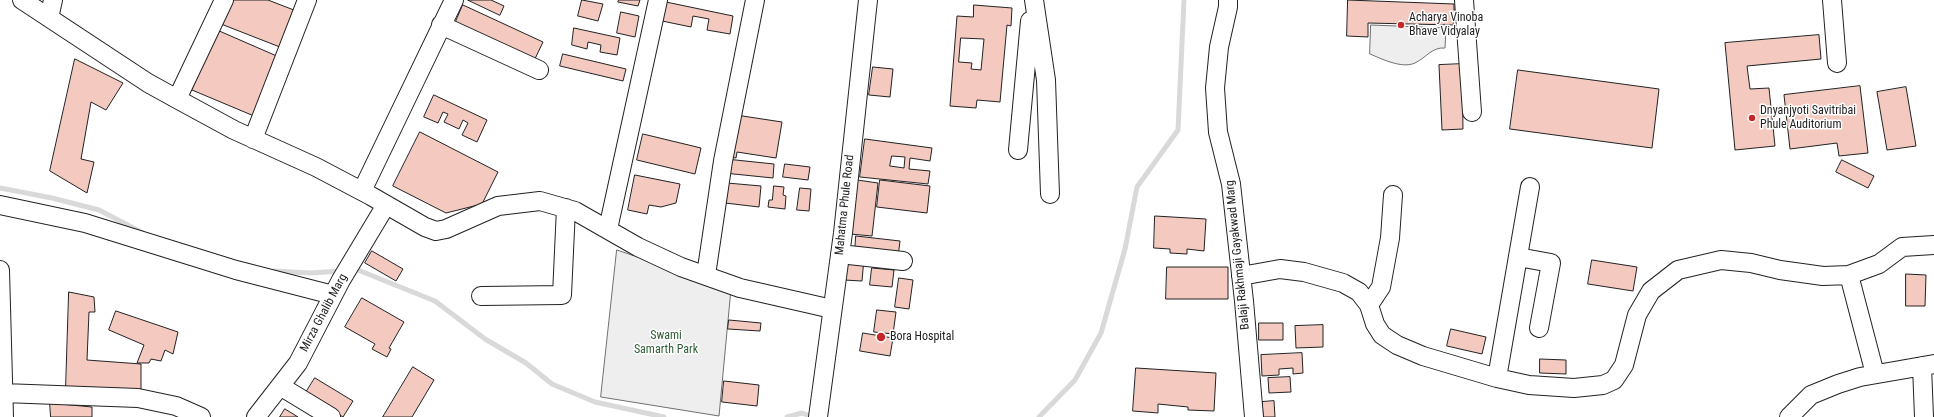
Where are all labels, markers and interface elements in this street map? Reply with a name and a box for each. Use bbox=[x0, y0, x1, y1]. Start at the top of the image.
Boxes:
place label: Acharya Vinoba Bhave Vidyalay bbox=[1409, 11, 1483, 39]
marker: Acharya Vinoba Bhave Vidyalay bbox=[1396, 20, 1406, 30]
place label: Dnyanjyoti Savitribai Phule Auditorium bbox=[1760, 104, 1856, 132]
marker: Dnyanjyoti Savitribai Phule Auditorium bbox=[1747, 113, 1757, 123]
street label: Mahatma Phule Road bbox=[833, 154, 857, 256]
street label: Balaji Rakhmaji Gayakwad Marg bbox=[1223, 179, 1253, 331]
street label: Mirza Ghalib Marg bbox=[297, 272, 351, 354]
park label: Swami Samarth Park bbox=[634, 329, 698, 357]
place label: Bora Hospital bbox=[890, 330, 954, 344]
marker: Bora Hospital bbox=[875, 331, 887, 343]

